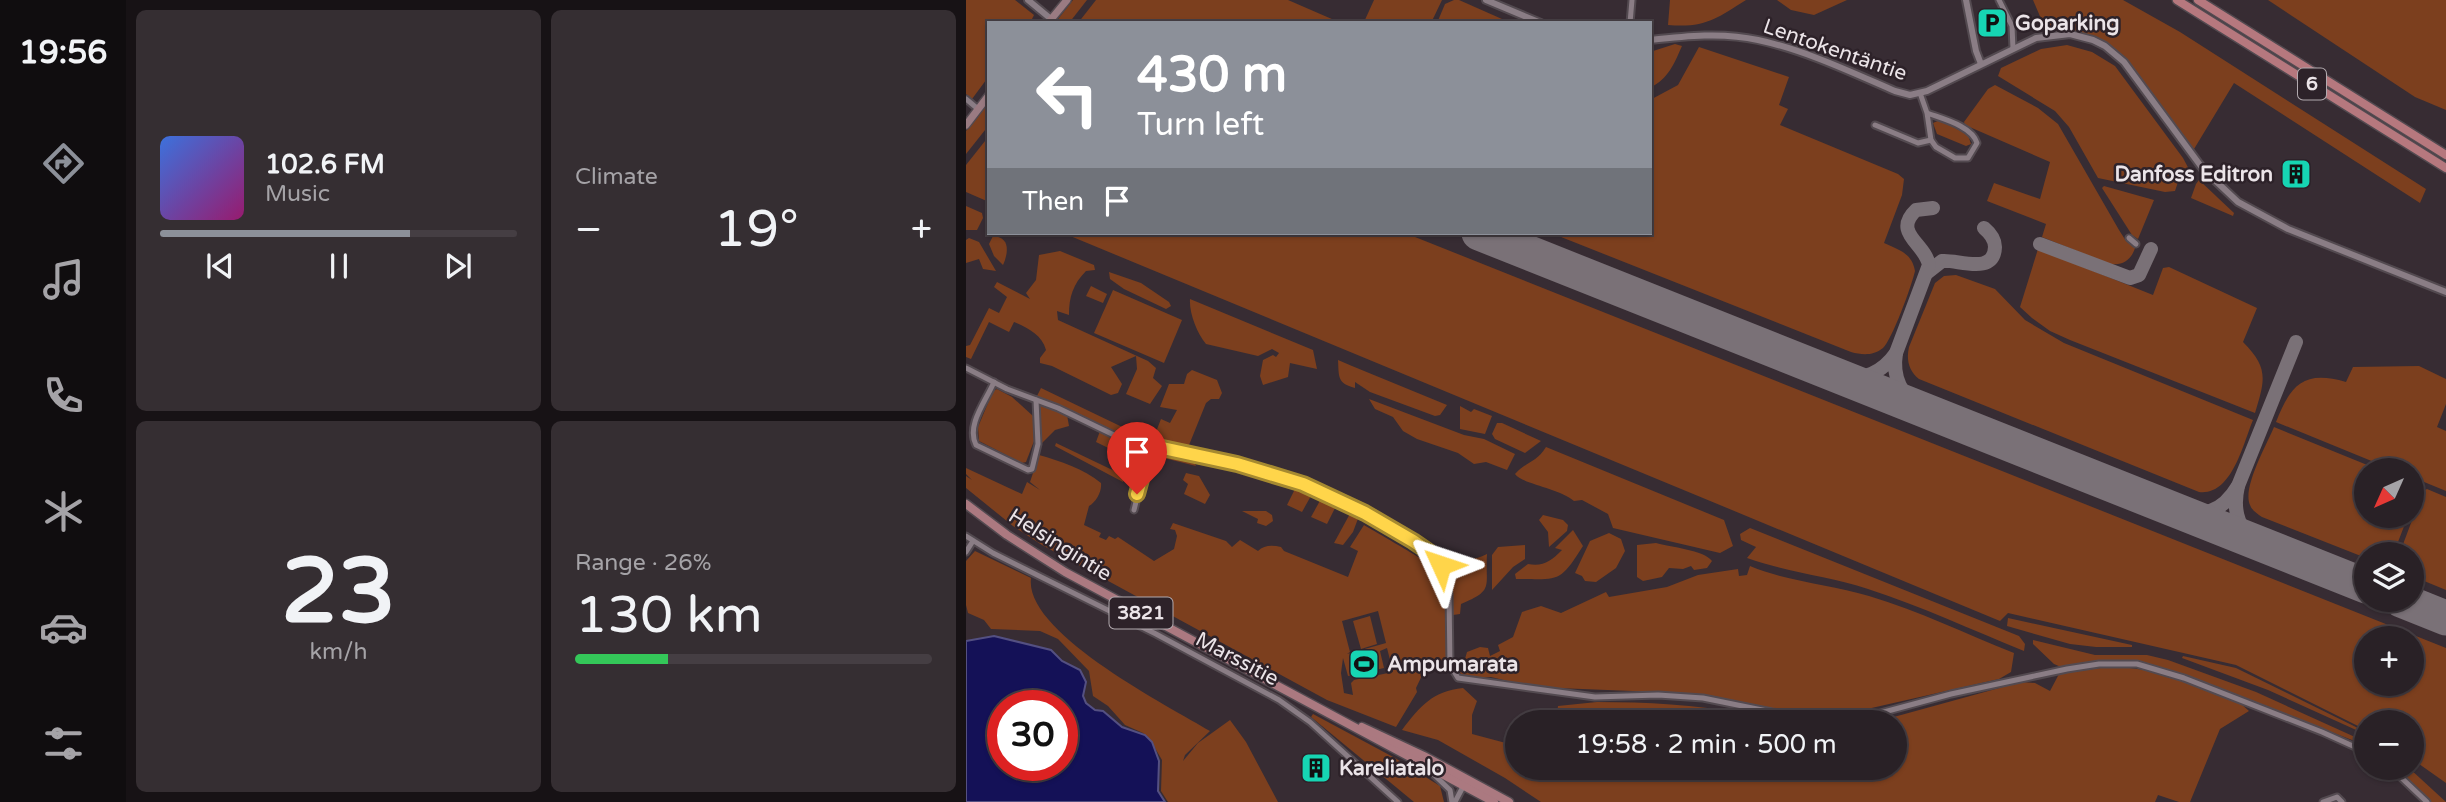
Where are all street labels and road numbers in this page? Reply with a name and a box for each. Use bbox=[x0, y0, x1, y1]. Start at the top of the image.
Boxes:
street label: Lentokentäntie bbox=[1760, 14, 1910, 86]
road number: 6 bbox=[2298, 68, 2326, 100]
street label: Helsingintie bbox=[1004, 503, 1116, 587]
road number: 3821 bbox=[1110, 598, 1172, 628]
street label: Marssitie bbox=[1191, 627, 1283, 691]

